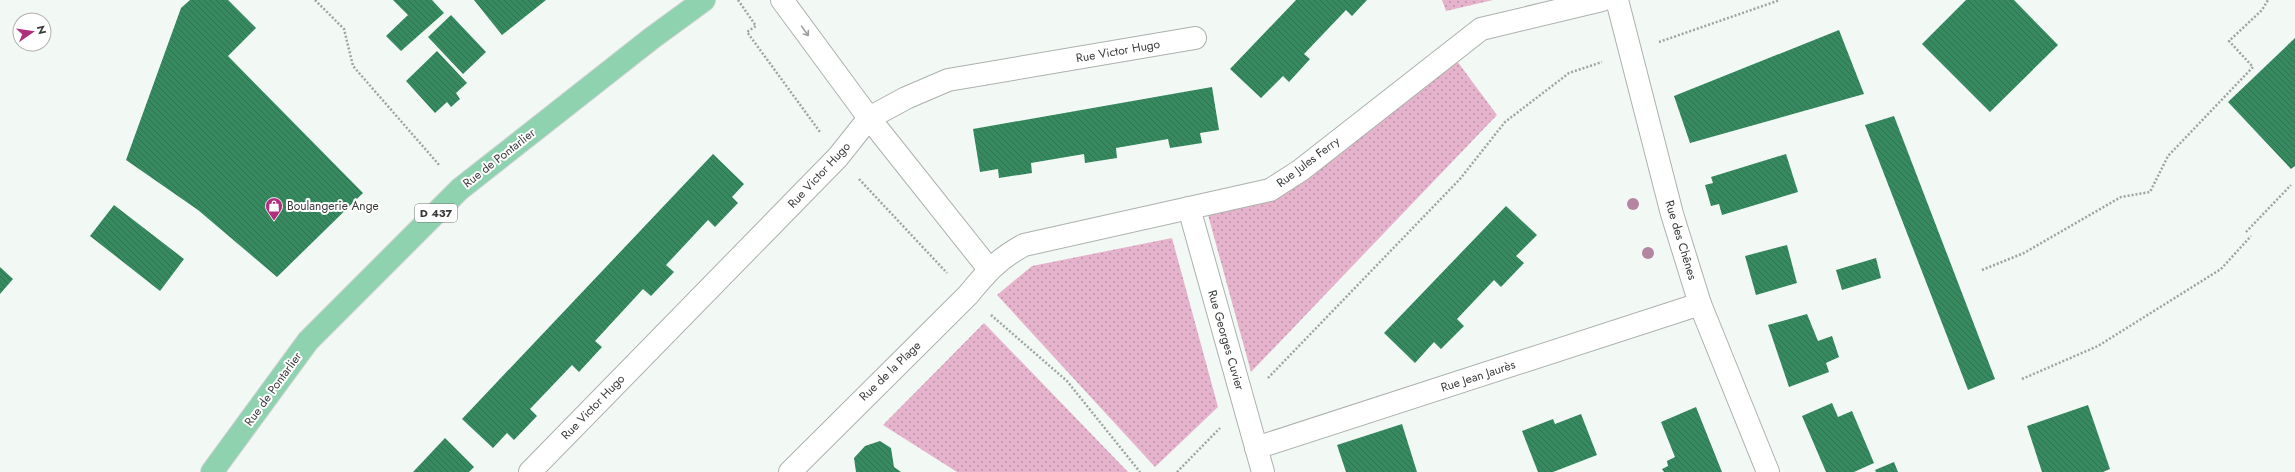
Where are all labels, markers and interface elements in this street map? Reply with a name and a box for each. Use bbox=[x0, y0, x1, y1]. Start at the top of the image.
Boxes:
north arrow bbox=[12, 12, 52, 52]
text: N bbox=[33, 24, 51, 36]
one-way arrow bbox=[801, 26, 809, 37]
street label: Rue Victor Hugo bbox=[1075, 35, 1162, 67]
street label: Rue de Pontarlier bbox=[459, 123, 540, 192]
street label: Rue Jules Ferry bbox=[1273, 132, 1344, 192]
street label: Rue Victor Hugo bbox=[783, 137, 855, 212]
shop icon: Boulangerie Ange bbox=[264, 196, 284, 221]
place label: Boulangerie Ange bbox=[287, 197, 379, 215]
street label: Rue des Chênes bbox=[1660, 198, 1702, 282]
road number: D 437 bbox=[415, 204, 457, 222]
street label: Rue Georges Cuvier bbox=[1203, 288, 1249, 393]
street label: Rue de la Plage bbox=[855, 337, 925, 405]
street label: Rue de Pontarlier bbox=[240, 348, 306, 430]
street label: Rue Jean Jaurès bbox=[1438, 355, 1518, 397]
street label: Rue Victor Hugo bbox=[557, 370, 629, 444]

